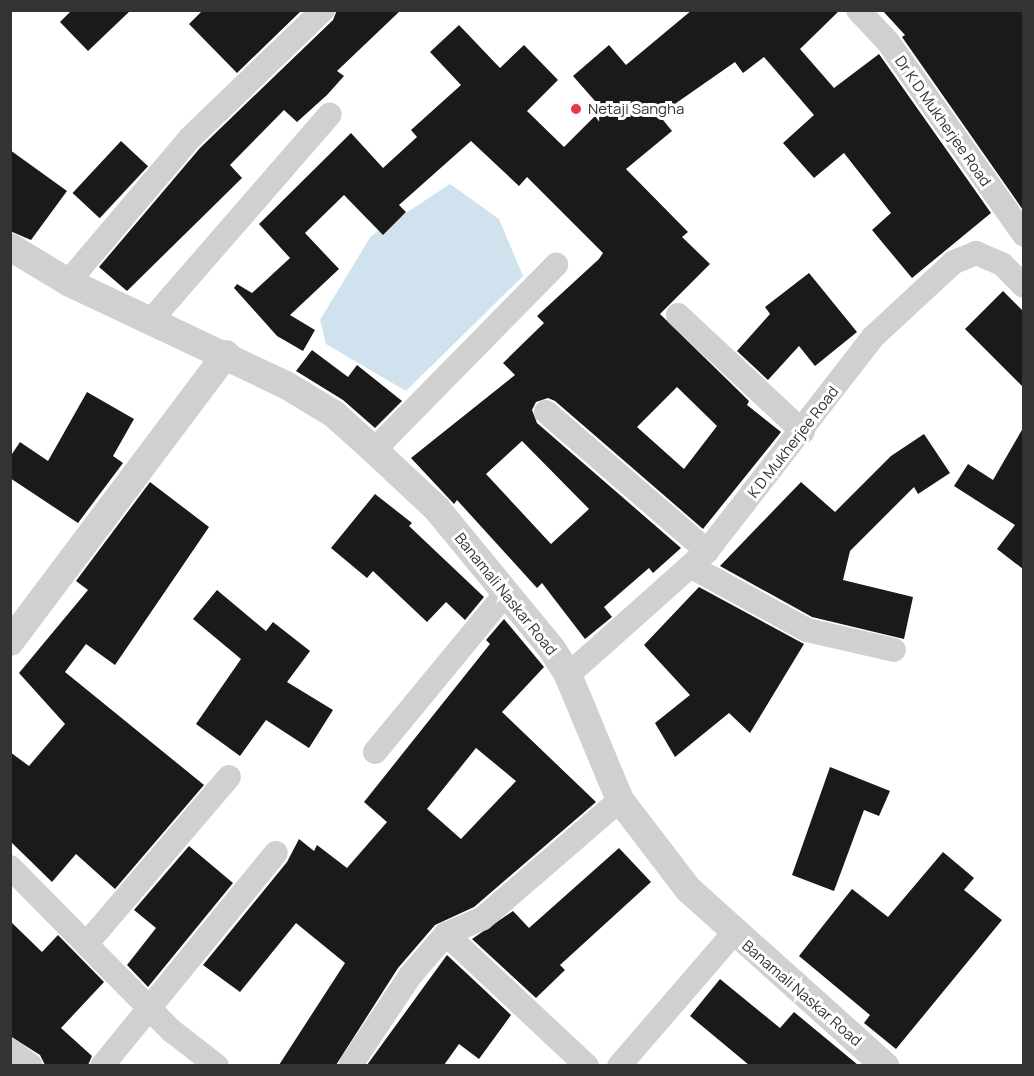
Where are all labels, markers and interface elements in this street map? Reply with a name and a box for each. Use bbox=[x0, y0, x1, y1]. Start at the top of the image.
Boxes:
street label: Dr K D Mukherjee Road bbox=[891, 52, 995, 190]
place label: Netaji Sangha bbox=[588, 100, 684, 118]
marker: Netaji Sangha bbox=[569, 102, 583, 116]
street label: K D Mukherjee Road bbox=[744, 383, 842, 501]
street label: Banamali Naskar Road bbox=[451, 529, 561, 659]
street label: Banamali Naskar Road bbox=[739, 936, 865, 1050]

